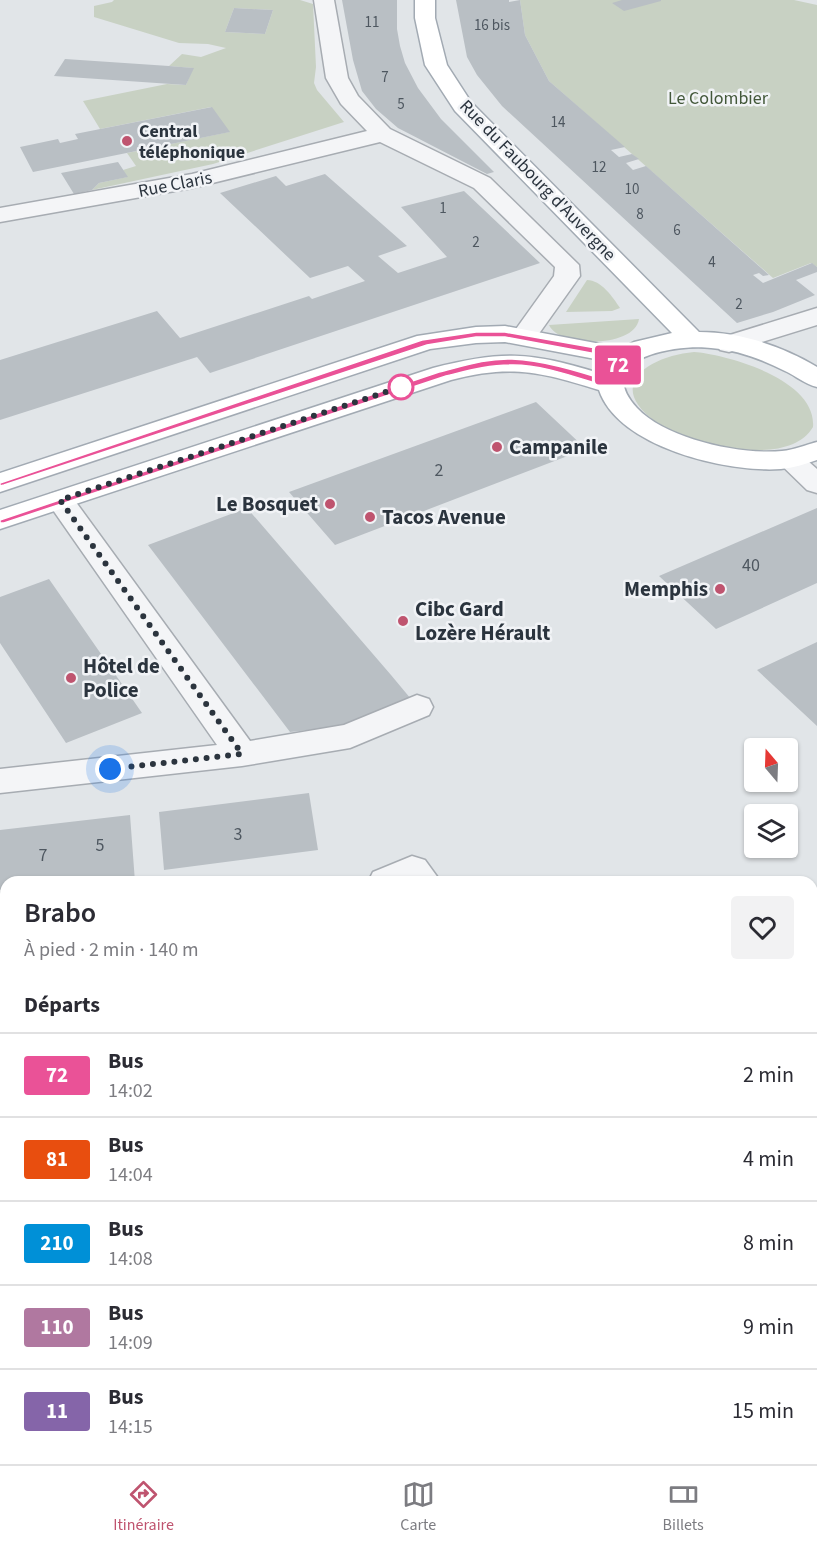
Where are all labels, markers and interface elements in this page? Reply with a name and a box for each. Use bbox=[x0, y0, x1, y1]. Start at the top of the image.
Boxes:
house number: 11 bbox=[365, 12, 379, 33]
house number: 16 bis bbox=[474, 15, 510, 36]
house number: 7 bbox=[381, 67, 389, 88]
park label: Le Colombier bbox=[668, 86, 769, 111]
house number: 5 bbox=[397, 94, 405, 115]
street label: Rue du Faubourg d'Auvergne bbox=[454, 94, 622, 267]
house number: 14 bbox=[551, 112, 566, 133]
place label: Central téléphonique bbox=[139, 119, 245, 165]
marker: Central téléphonique bbox=[120, 134, 134, 148]
house number: 12 bbox=[592, 157, 606, 178]
street label: Rue Claris bbox=[136, 165, 214, 204]
house number: 10 bbox=[625, 179, 639, 200]
house number: 1 bbox=[439, 198, 447, 219]
house number: 8 bbox=[636, 204, 644, 225]
house number: 6 bbox=[673, 220, 681, 241]
house number: 2 bbox=[472, 232, 480, 253]
house number: 4 bbox=[708, 252, 716, 273]
house number: 2 bbox=[735, 294, 743, 315]
line badge: 72 bbox=[591, 346, 645, 385]
text: 72 bbox=[607, 350, 629, 380]
unlabelled marker bbox=[388, 374, 414, 400]
place label: Campanile bbox=[509, 432, 608, 462]
marker: Campanile bbox=[490, 440, 504, 454]
house number: 2 bbox=[435, 458, 444, 483]
place label: Le Bosquet bbox=[216, 489, 318, 519]
marker: Le Bosquet bbox=[323, 497, 337, 511]
place label: Tacos Avenue bbox=[382, 502, 506, 532]
marker: Tacos Avenue bbox=[363, 510, 377, 524]
house number: 40 bbox=[742, 553, 760, 578]
place label: Memphis bbox=[624, 574, 708, 604]
marker: Memphis bbox=[713, 582, 727, 596]
place label: Cibc Gard Lozère Hérault bbox=[415, 594, 550, 648]
marker: Cibc Gard Lozère Hérault bbox=[396, 614, 410, 628]
place label: Hôtel de Police bbox=[83, 651, 160, 705]
marker: Hôtel de Police bbox=[64, 671, 78, 685]
north arrow bbox=[744, 738, 798, 792]
map controls bbox=[744, 738, 798, 858]
your location bbox=[95, 754, 125, 784]
button: layers bbox=[744, 804, 798, 858]
house number: 3 bbox=[234, 822, 243, 847]
house number: 5 bbox=[96, 833, 105, 858]
house number: 7 bbox=[39, 843, 48, 868]
text: Brabo bbox=[24, 893, 96, 933]
button: heart bbox=[731, 896, 794, 959]
text: À pied · 2 min · 140 m bbox=[24, 936, 199, 964]
text: Départs bbox=[24, 989, 100, 1021]
text: Bus bbox=[108, 1045, 144, 1077]
text: 2 min bbox=[743, 1059, 794, 1091]
text: 72 bbox=[46, 1060, 68, 1090]
text: 14:02 bbox=[108, 1077, 153, 1105]
text: Bus bbox=[108, 1129, 144, 1161]
text: 4 min bbox=[743, 1143, 794, 1175]
text: 81 bbox=[46, 1144, 68, 1174]
text: 14:04 bbox=[108, 1161, 153, 1189]
text: Bus bbox=[108, 1213, 144, 1245]
text: 8 min bbox=[743, 1227, 794, 1259]
text: 210 bbox=[40, 1228, 74, 1258]
text: 14:08 bbox=[108, 1245, 153, 1273]
text: Bus bbox=[108, 1297, 144, 1329]
text: 9 min bbox=[743, 1311, 794, 1343]
text: 110 bbox=[40, 1312, 74, 1342]
text: 14:09 bbox=[108, 1329, 153, 1357]
text: Bus bbox=[108, 1381, 144, 1413]
text: 15 min bbox=[732, 1395, 794, 1427]
text: 11 bbox=[46, 1396, 68, 1426]
text: 14:15 bbox=[108, 1413, 153, 1441]
tab: Itinéraire bbox=[113, 1478, 174, 1536]
tab: Carte bbox=[400, 1478, 436, 1536]
tab: Billets bbox=[663, 1478, 704, 1536]

